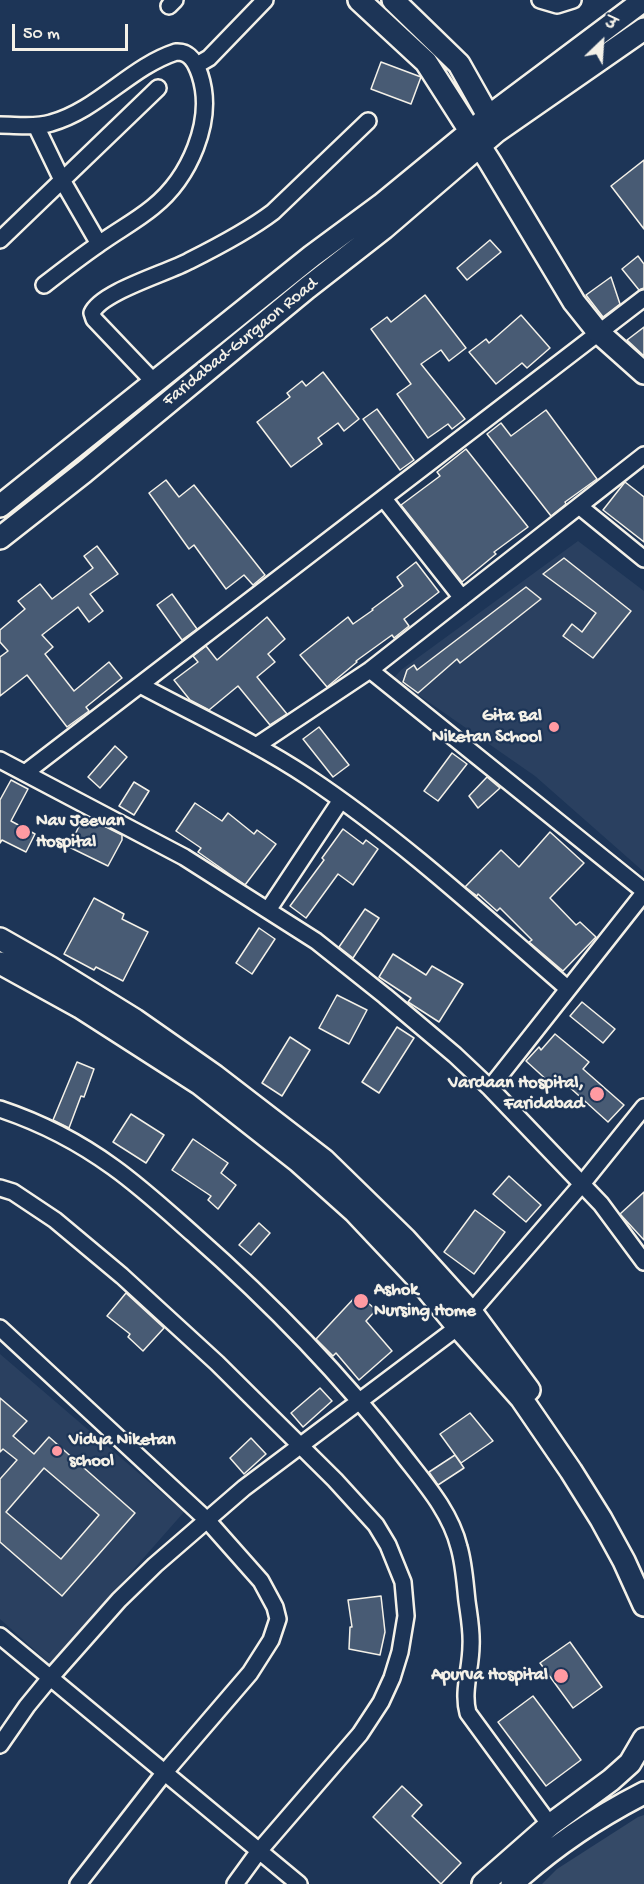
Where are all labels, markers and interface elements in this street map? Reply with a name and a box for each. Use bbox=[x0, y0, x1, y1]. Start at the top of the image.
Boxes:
scale bar bbox=[15, 12, 130, 50]
north arrow bbox=[572, 12, 632, 72]
text: उ bbox=[601, 14, 619, 36]
text: 50 m bbox=[23, 24, 60, 45]
street label: Faridabad-Gurgaon Road bbox=[159, 274, 323, 412]
place label: Gita Bal Niketan School bbox=[432, 706, 542, 748]
marker: Gita Bal Niketan School bbox=[547, 720, 561, 734]
place label: Nav Jeevan Hospital bbox=[36, 811, 125, 854]
marker: Nav Jeevan Hospital bbox=[14, 823, 32, 841]
place label: Vardaan Hospital, Faridabad bbox=[448, 1073, 584, 1116]
marker: Vardaan Hospital, Faridabad bbox=[588, 1085, 606, 1103]
place label: Ashok Nursing Home bbox=[374, 1280, 476, 1322]
marker: Ashok Nursing Home bbox=[352, 1292, 370, 1310]
place label: Vidya Niketan school bbox=[69, 1430, 175, 1472]
marker: Vidya Niketan school bbox=[50, 1444, 64, 1458]
place label: Apurva Hospital bbox=[431, 1665, 548, 1687]
marker: Apurva Hospital bbox=[552, 1667, 570, 1685]

